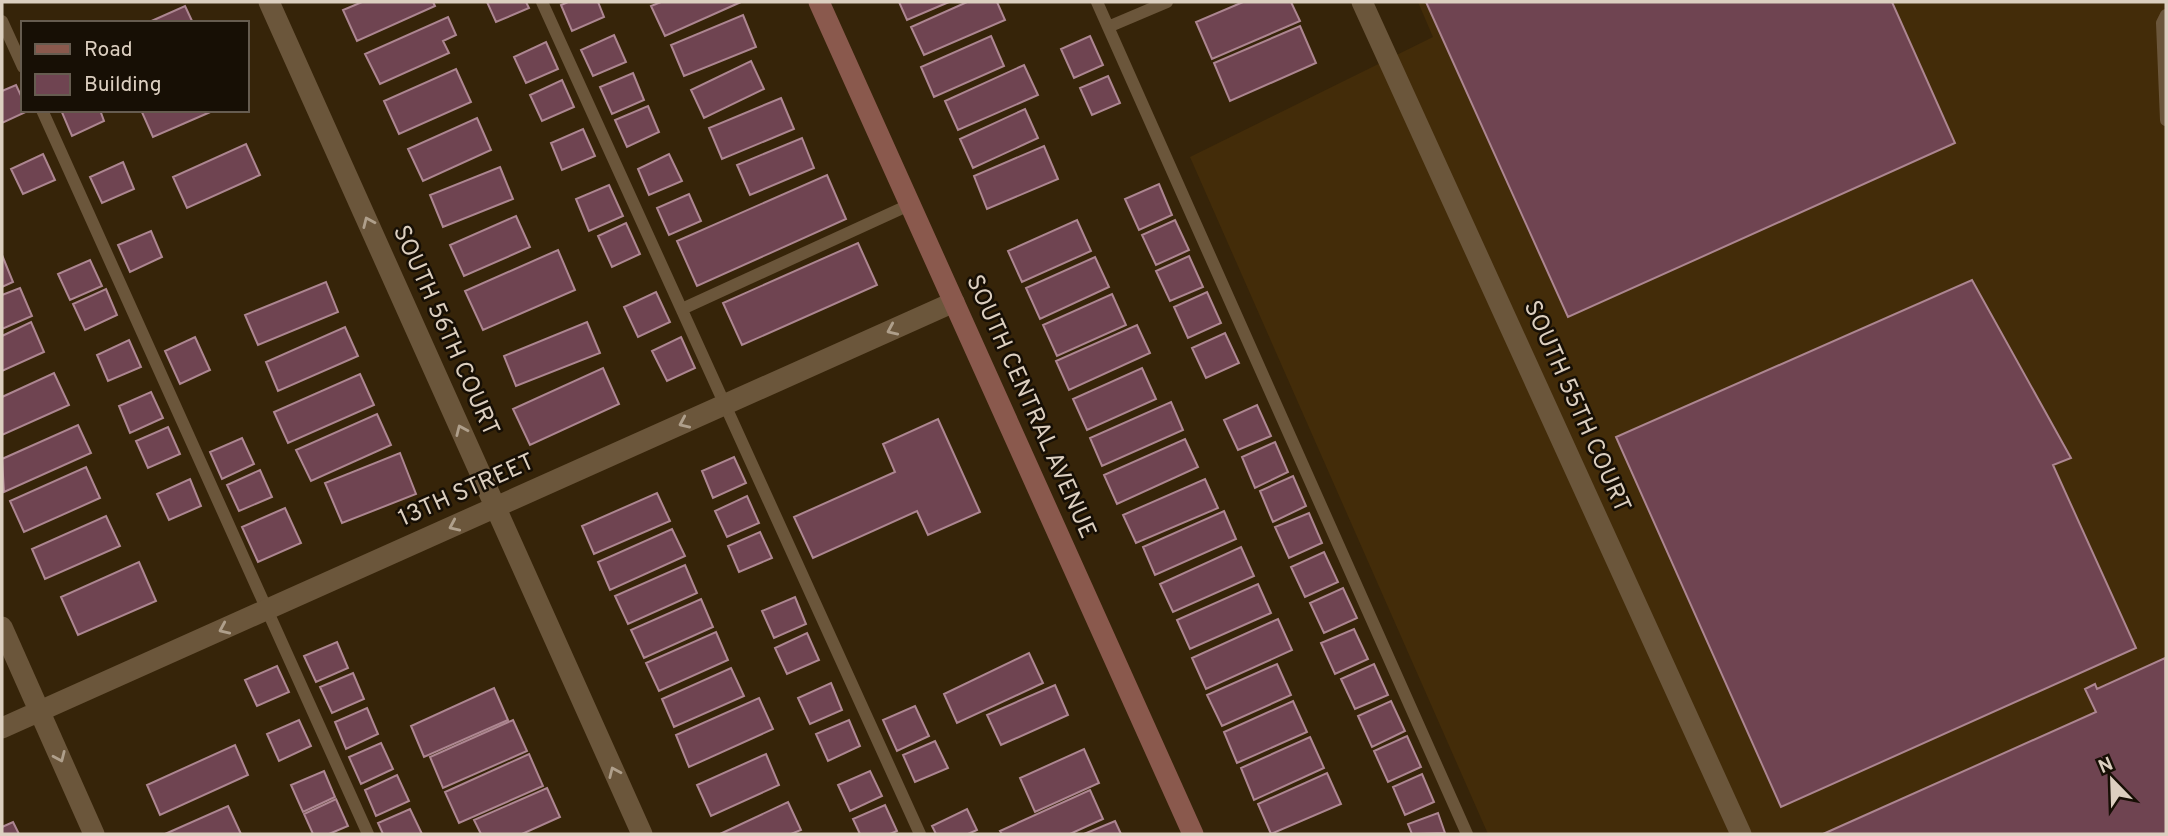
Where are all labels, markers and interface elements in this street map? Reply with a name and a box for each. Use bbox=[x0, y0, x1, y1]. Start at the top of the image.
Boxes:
legend bbox=[21, 21, 248, 112]
text: Road bbox=[84, 37, 133, 64]
text: Building bbox=[84, 72, 162, 99]
one-way arrow bbox=[362, 217, 376, 230]
street label: SOUTH 56TH COURT bbox=[385, 221, 505, 441]
street label: SOUTH CENTRAL AVENUE bbox=[958, 271, 1102, 543]
street label: SOUTH 55TH COURT bbox=[1516, 296, 1636, 518]
one-way arrow bbox=[887, 322, 899, 336]
one-way arrow bbox=[679, 415, 691, 429]
one-way arrow bbox=[455, 425, 469, 437]
street label: 13TH STREET bbox=[394, 448, 540, 534]
one-way arrow bbox=[449, 518, 461, 532]
one-way arrow bbox=[219, 621, 231, 635]
north arrow bbox=[2077, 745, 2147, 815]
one-way arrow bbox=[52, 750, 66, 762]
text: N bbox=[2095, 752, 2117, 780]
one-way arrow bbox=[608, 767, 622, 779]

